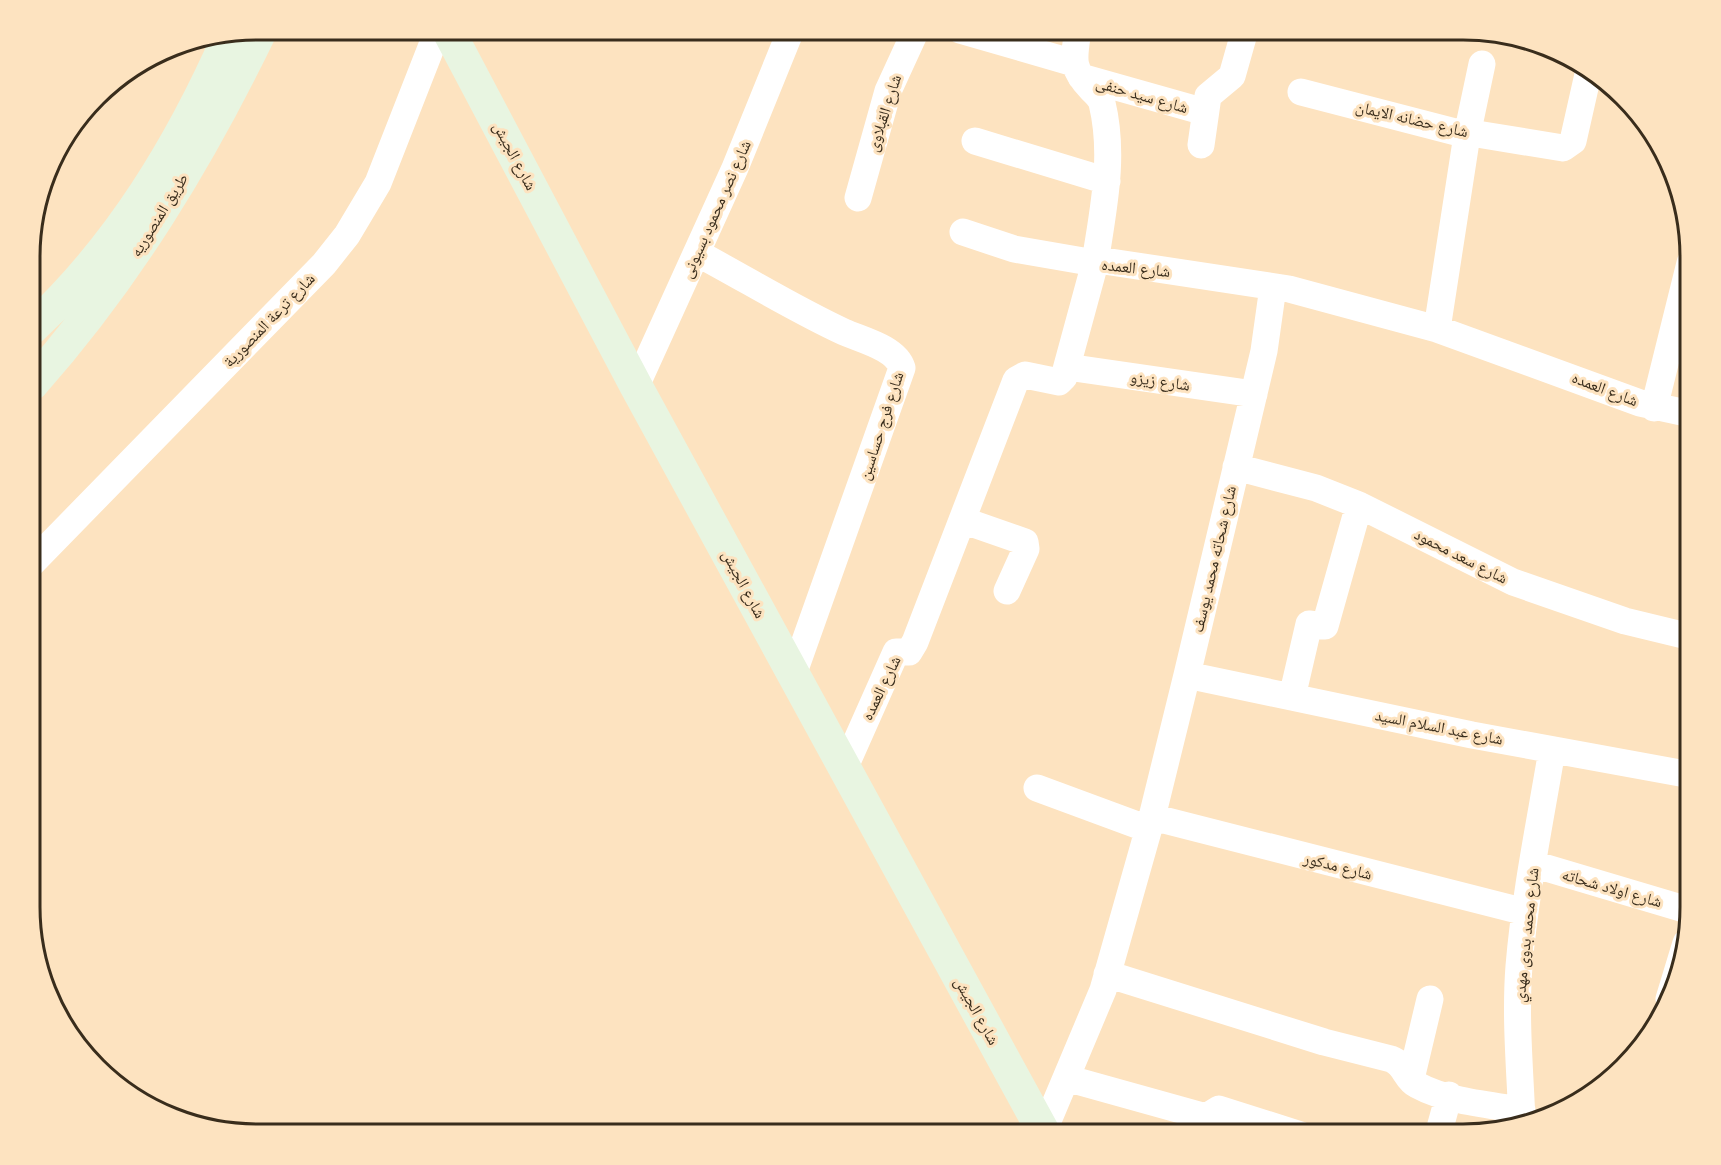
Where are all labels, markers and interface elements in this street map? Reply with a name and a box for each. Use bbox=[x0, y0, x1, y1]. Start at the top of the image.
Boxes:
street label: شارع القبلاوى bbox=[863, 72, 906, 154]
street label: شارع سيد حنفى bbox=[1094, 73, 1190, 118]
street label: شارع حضانه الايمان bbox=[1354, 97, 1470, 142]
street label: شارع الجيش bbox=[488, 119, 541, 194]
street label: شارع نصر محمود بسيونى bbox=[677, 137, 756, 281]
street label: طريق المنصوريه bbox=[126, 170, 193, 261]
street label: شارع العمده bbox=[1100, 255, 1171, 282]
street label: شارع ترعة المنصورية bbox=[219, 269, 319, 372]
street label: شارع زيزو bbox=[1129, 367, 1191, 396]
street label: شارع العمده bbox=[1569, 368, 1641, 411]
street label: شارع فرج حساسين bbox=[855, 369, 908, 483]
street label: شارع شحاته محمد يوسف bbox=[1188, 484, 1241, 634]
street label: شارع سعد محمود bbox=[1411, 524, 1511, 589]
street label: شارع الجيش bbox=[717, 547, 770, 622]
street label: شارع العمده bbox=[857, 653, 906, 724]
street label: شارع عبد السلام السيد bbox=[1373, 705, 1505, 750]
street label: شارع مدكور bbox=[1301, 848, 1374, 885]
street label: شارع اولاد شحاته bbox=[1560, 865, 1664, 912]
street label: شارع محمد بدوى مهدي bbox=[1509, 867, 1546, 1004]
street label: شارع الجيش bbox=[950, 974, 1003, 1049]

